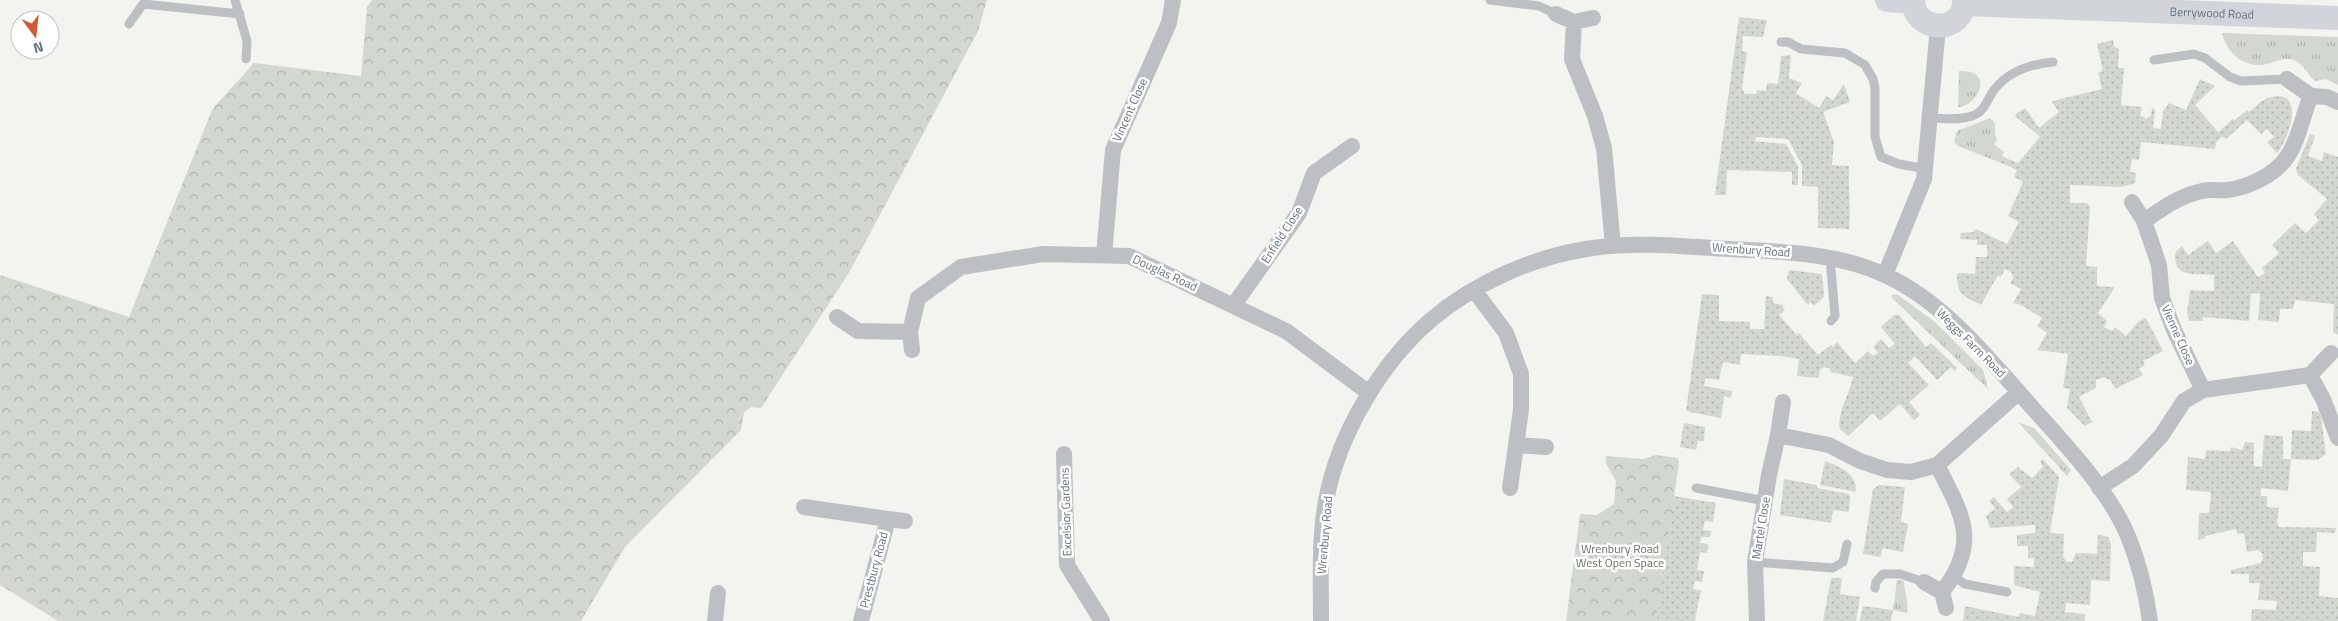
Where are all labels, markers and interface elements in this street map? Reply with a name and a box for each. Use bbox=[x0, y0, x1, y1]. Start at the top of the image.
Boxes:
street label: Berrywood Road bbox=[2169, 2, 2254, 24]
north arrow bbox=[10, 10, 60, 60]
text: N bbox=[31, 37, 46, 59]
street label: Vincent Close bbox=[1107, 75, 1152, 145]
street label: Enfield Close bbox=[1256, 202, 1307, 267]
street label: Wrenbury Road bbox=[1711, 237, 1791, 262]
street label: Douglas Road bbox=[1130, 249, 1201, 296]
street label: Vienne Close bbox=[2157, 301, 2200, 368]
street label: Weggs Farm Road bbox=[1932, 303, 2011, 382]
street label: Excelsior Gardens bbox=[1054, 467, 1077, 557]
street label: Wrenbury Road bbox=[1312, 495, 1337, 575]
street label: Martel Close bbox=[1746, 495, 1775, 561]
street label: Prestbury Road bbox=[854, 530, 893, 610]
park label: Wrenbury Road West Open Space bbox=[1576, 539, 1664, 572]

